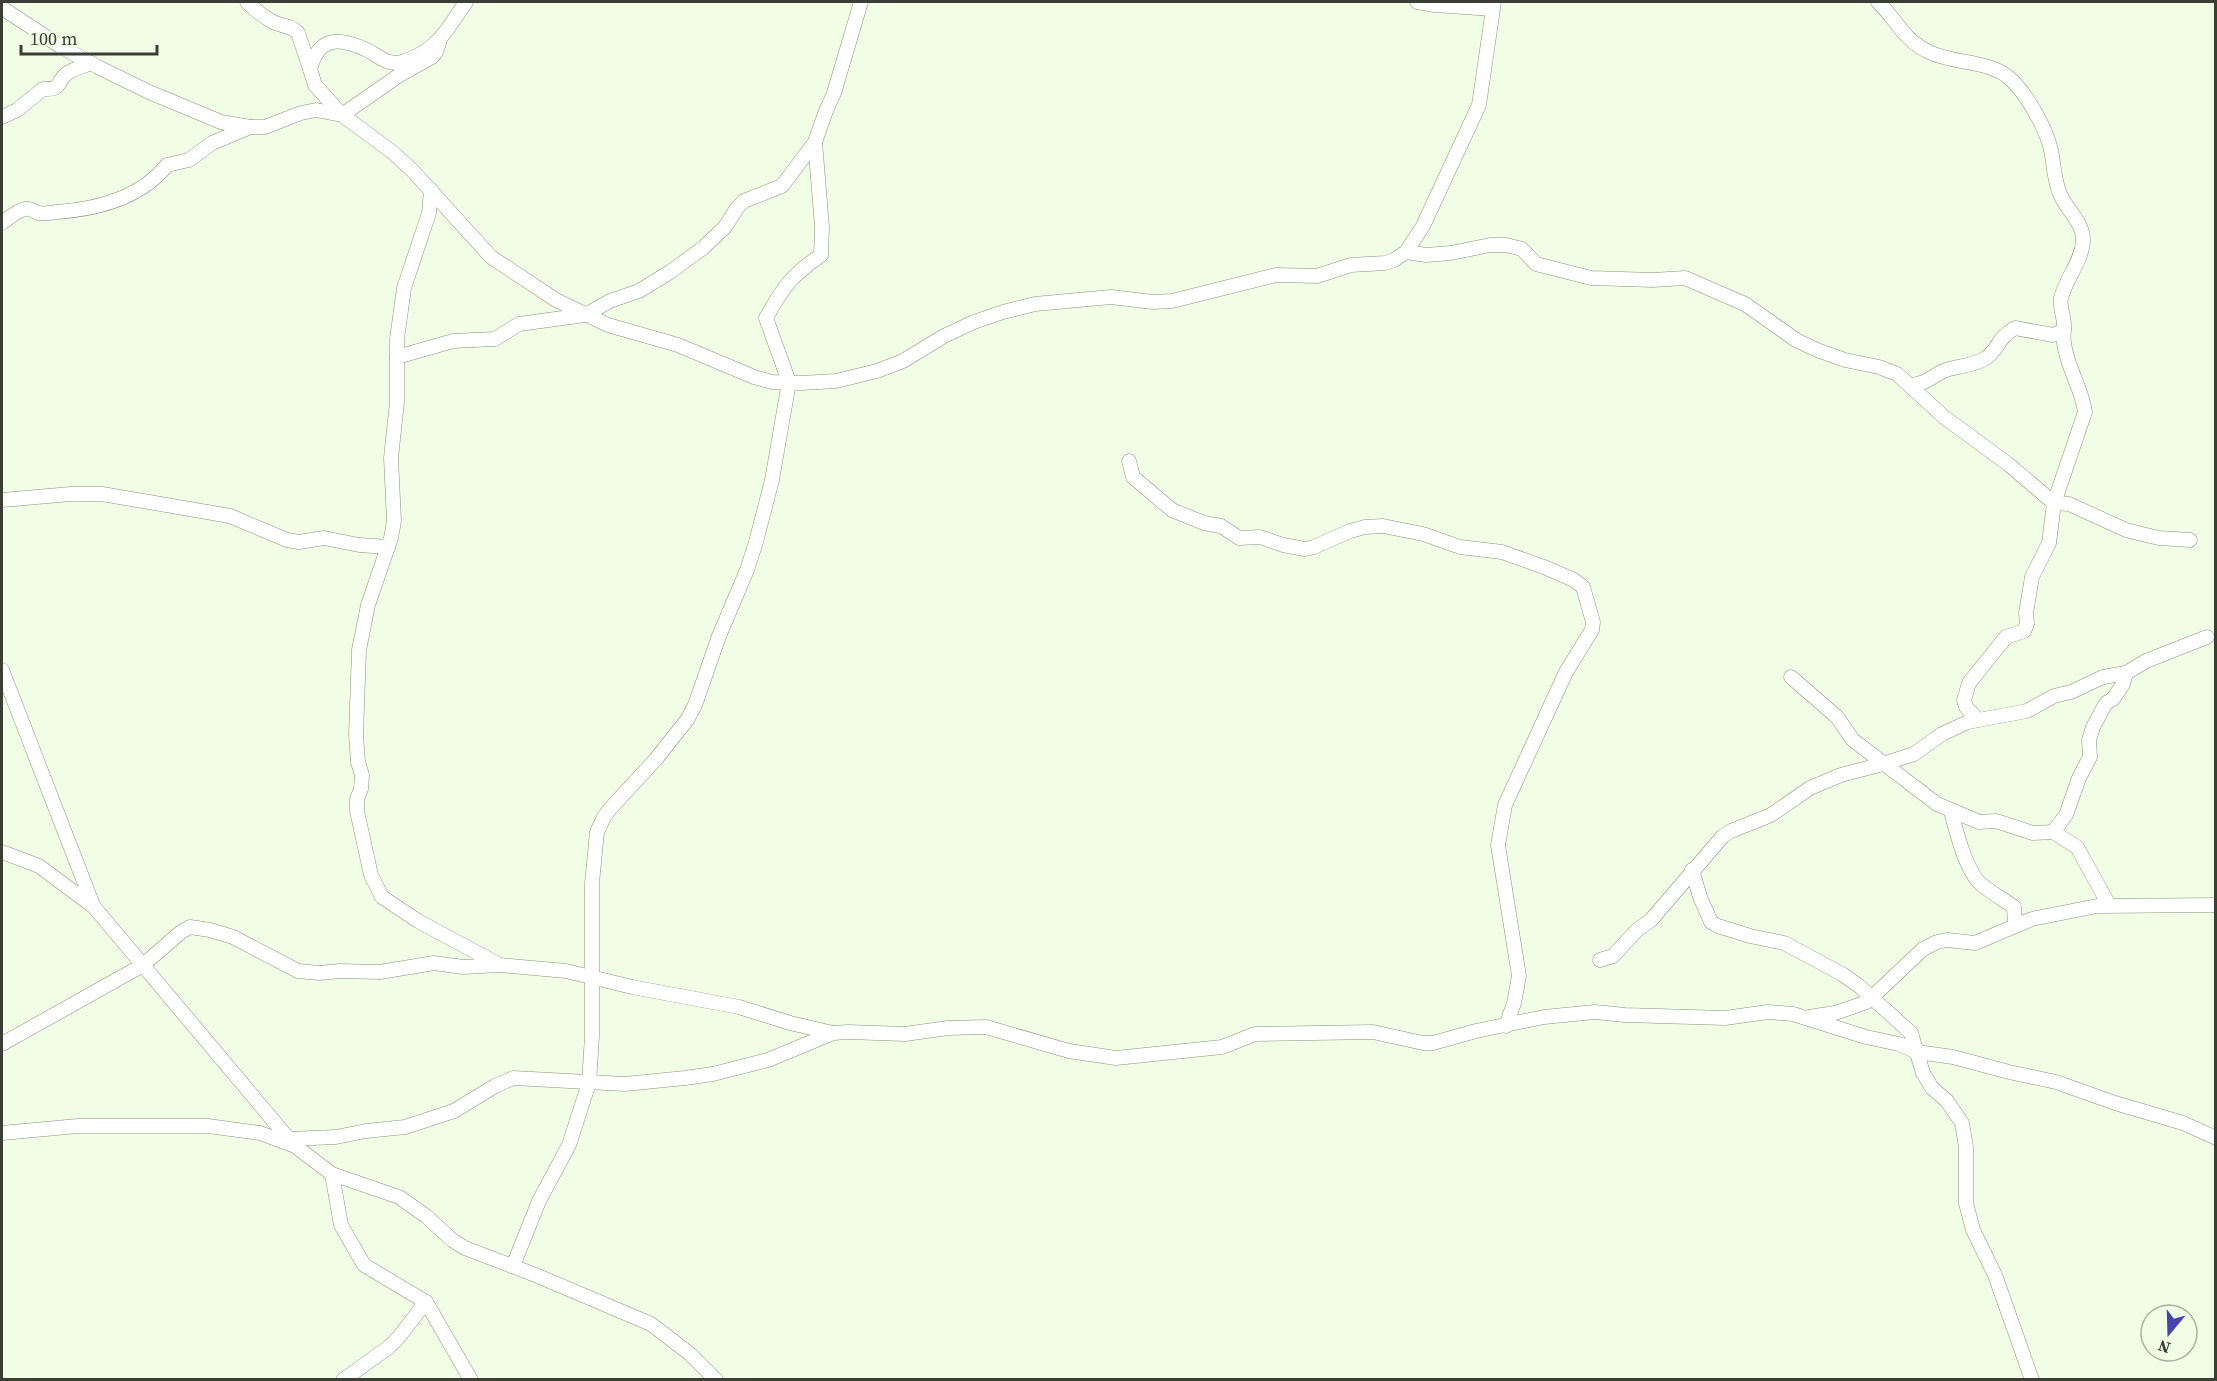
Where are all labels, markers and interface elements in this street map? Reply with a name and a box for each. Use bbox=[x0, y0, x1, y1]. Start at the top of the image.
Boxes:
scale bar bbox=[21, 18, 158, 56]
text: 100 m bbox=[30, 26, 77, 51]
north arrow bbox=[2139, 1303, 2199, 1363]
text: N bbox=[2155, 1335, 2173, 1359]

